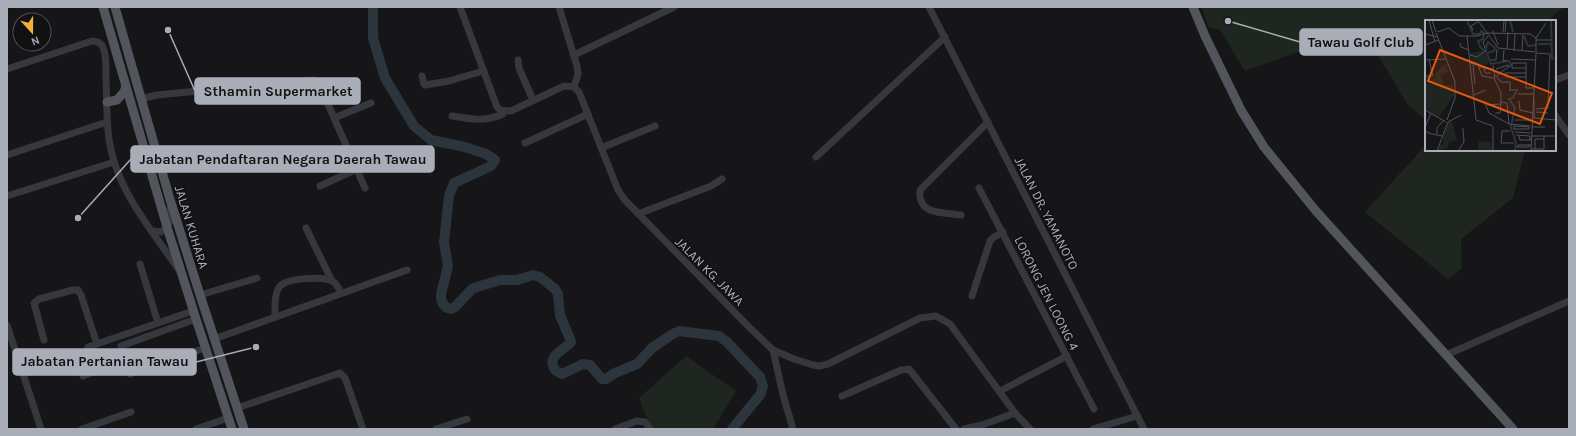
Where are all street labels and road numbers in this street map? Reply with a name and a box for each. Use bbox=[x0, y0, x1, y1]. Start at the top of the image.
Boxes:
street label: JALAN DR. YAMANOTO bbox=[1012, 154, 1082, 272]
street label: JALAN KUHARA bbox=[172, 184, 211, 271]
street label: JALAN KG. JAWA bbox=[672, 234, 747, 309]
street label: LORONG JEN LOONG 4 bbox=[1011, 234, 1082, 353]

